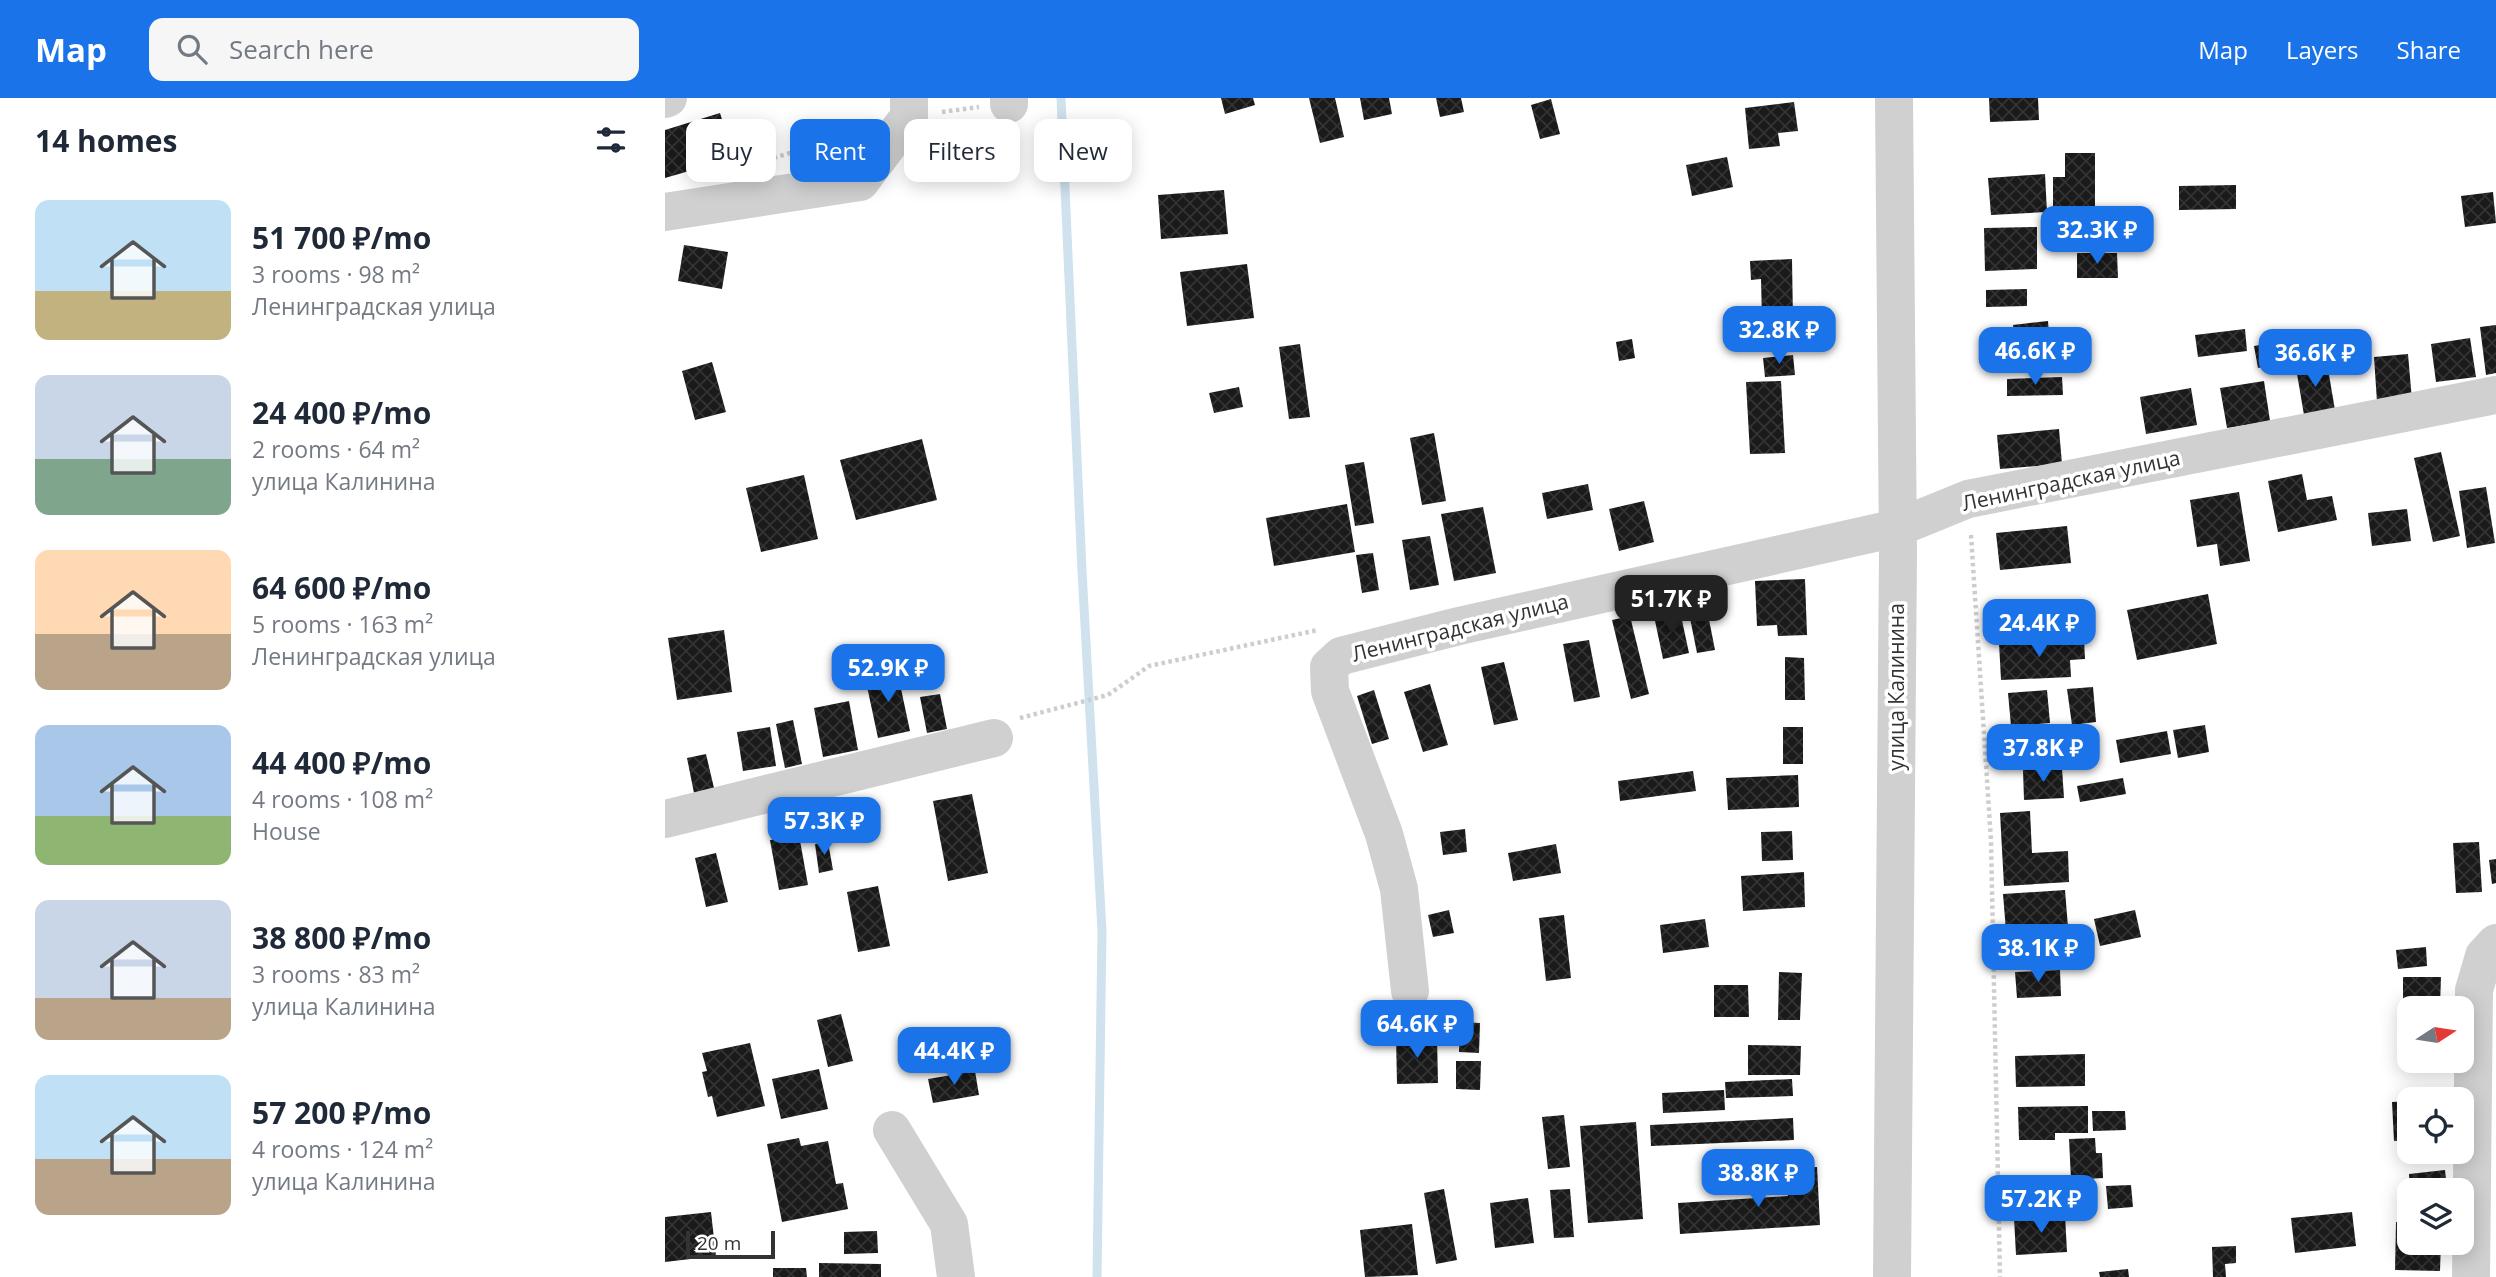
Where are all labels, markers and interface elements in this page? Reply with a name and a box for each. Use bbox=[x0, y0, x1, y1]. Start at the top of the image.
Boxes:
search box bbox=[149, 18, 639, 81]
text: Map bbox=[35, 27, 107, 72]
icon: search bbox=[173, 30, 211, 68]
text: Search here bbox=[229, 31, 374, 67]
text: Map bbox=[2198, 33, 2248, 66]
text: Layers bbox=[2286, 33, 2359, 66]
text: Share bbox=[2397, 33, 2461, 66]
chip: Buy bbox=[686, 119, 776, 182]
chip: Rent bbox=[790, 119, 890, 182]
chip: Filters bbox=[904, 119, 1020, 182]
chip: New bbox=[1034, 119, 1132, 182]
text: 14 homes bbox=[35, 120, 178, 161]
icon: filters bbox=[592, 121, 630, 159]
pin: 32.3K ₽ bbox=[2032, 206, 2162, 266]
text: 32.3K ₽ bbox=[2057, 213, 2137, 245]
text: 51 700 ₽/mo bbox=[252, 217, 431, 258]
icon: home bbox=[91, 228, 175, 312]
text: 3 rooms · 98 m² bbox=[252, 258, 420, 290]
text: Ленинградская улица bbox=[252, 290, 496, 322]
pin: 32.8K ₽ bbox=[1714, 306, 1844, 366]
text: 32.8K ₽ bbox=[1739, 313, 1819, 345]
pin: 46.6K ₽ bbox=[1970, 328, 2100, 387]
pin: 36.6K ₽ bbox=[2250, 330, 2380, 389]
text: 46.6K ₽ bbox=[1995, 334, 2075, 366]
text: 36.6K ₽ bbox=[2275, 336, 2355, 368]
text: 24 400 ₽/mo bbox=[252, 392, 431, 433]
icon: home bbox=[91, 403, 175, 487]
text: 2 rooms · 64 m² bbox=[252, 433, 420, 465]
street label: Ленинградская улица bbox=[1959, 443, 2183, 517]
text: улица Калинина bbox=[252, 465, 436, 497]
text: 64 600 ₽/mo bbox=[252, 567, 431, 608]
pin: 51.7K ₽ bbox=[1606, 575, 1736, 635]
icon: home bbox=[91, 578, 175, 662]
text: 51.7K ₽ bbox=[1631, 582, 1711, 614]
street label: Ленинградская улица bbox=[1349, 587, 1571, 667]
pin: 24.4K ₽ bbox=[1974, 600, 2104, 659]
street label: улица Калинина bbox=[1882, 603, 1910, 771]
text: 24.4K ₽ bbox=[1999, 606, 2079, 638]
text: 5 rooms · 163 m² bbox=[252, 608, 433, 640]
text: Ленинградская улица bbox=[252, 640, 496, 672]
pin: 52.9K ₽ bbox=[823, 644, 953, 704]
text: 52.9K ₽ bbox=[848, 651, 928, 683]
pin: 37.8K ₽ bbox=[1978, 724, 2108, 784]
text: 37.8K ₽ bbox=[2003, 731, 2083, 763]
text: 44 400 ₽/mo bbox=[252, 742, 431, 783]
icon: home bbox=[91, 753, 175, 837]
text: 4 rooms · 108 m² bbox=[252, 783, 433, 815]
pin: 57.3K ₽ bbox=[759, 798, 889, 857]
text: 57.3K ₽ bbox=[784, 804, 864, 836]
text: House bbox=[252, 815, 321, 847]
text: 38 800 ₽/mo bbox=[252, 917, 431, 958]
pin: 38.1K ₽ bbox=[1973, 924, 2103, 984]
icon: home bbox=[91, 928, 175, 1012]
text: 38.1K ₽ bbox=[1998, 931, 2078, 963]
text: 3 rooms · 83 m² bbox=[252, 958, 420, 990]
text: улица Калинина bbox=[252, 990, 436, 1022]
north arrow bbox=[2397, 996, 2475, 1073]
map controls bbox=[2397, 996, 2474, 1255]
pin: 64.6K ₽ bbox=[1352, 1000, 1482, 1060]
text: 64.6K ₽ bbox=[1377, 1007, 1457, 1039]
pin: 44.4K ₽ bbox=[889, 1028, 1019, 1087]
text: 44.4K ₽ bbox=[914, 1034, 994, 1066]
button: locate bbox=[2397, 1087, 2474, 1164]
text: 57 200 ₽/mo bbox=[252, 1092, 431, 1133]
icon: home bbox=[91, 1103, 175, 1187]
text: 4 rooms · 124 m² bbox=[252, 1133, 433, 1165]
pin: 38.8K ₽ bbox=[1693, 1150, 1823, 1209]
text: 38.8K ₽ bbox=[1718, 1156, 1798, 1188]
text: улица Калинина bbox=[252, 1165, 436, 1197]
pin: 57.2K ₽ bbox=[1976, 1176, 2106, 1235]
button: layers bbox=[2397, 1178, 2474, 1255]
text: 57.2K ₽ bbox=[2001, 1182, 2081, 1214]
scale bar bbox=[686, 1228, 775, 1260]
text: 20 m bbox=[697, 1230, 741, 1256]

